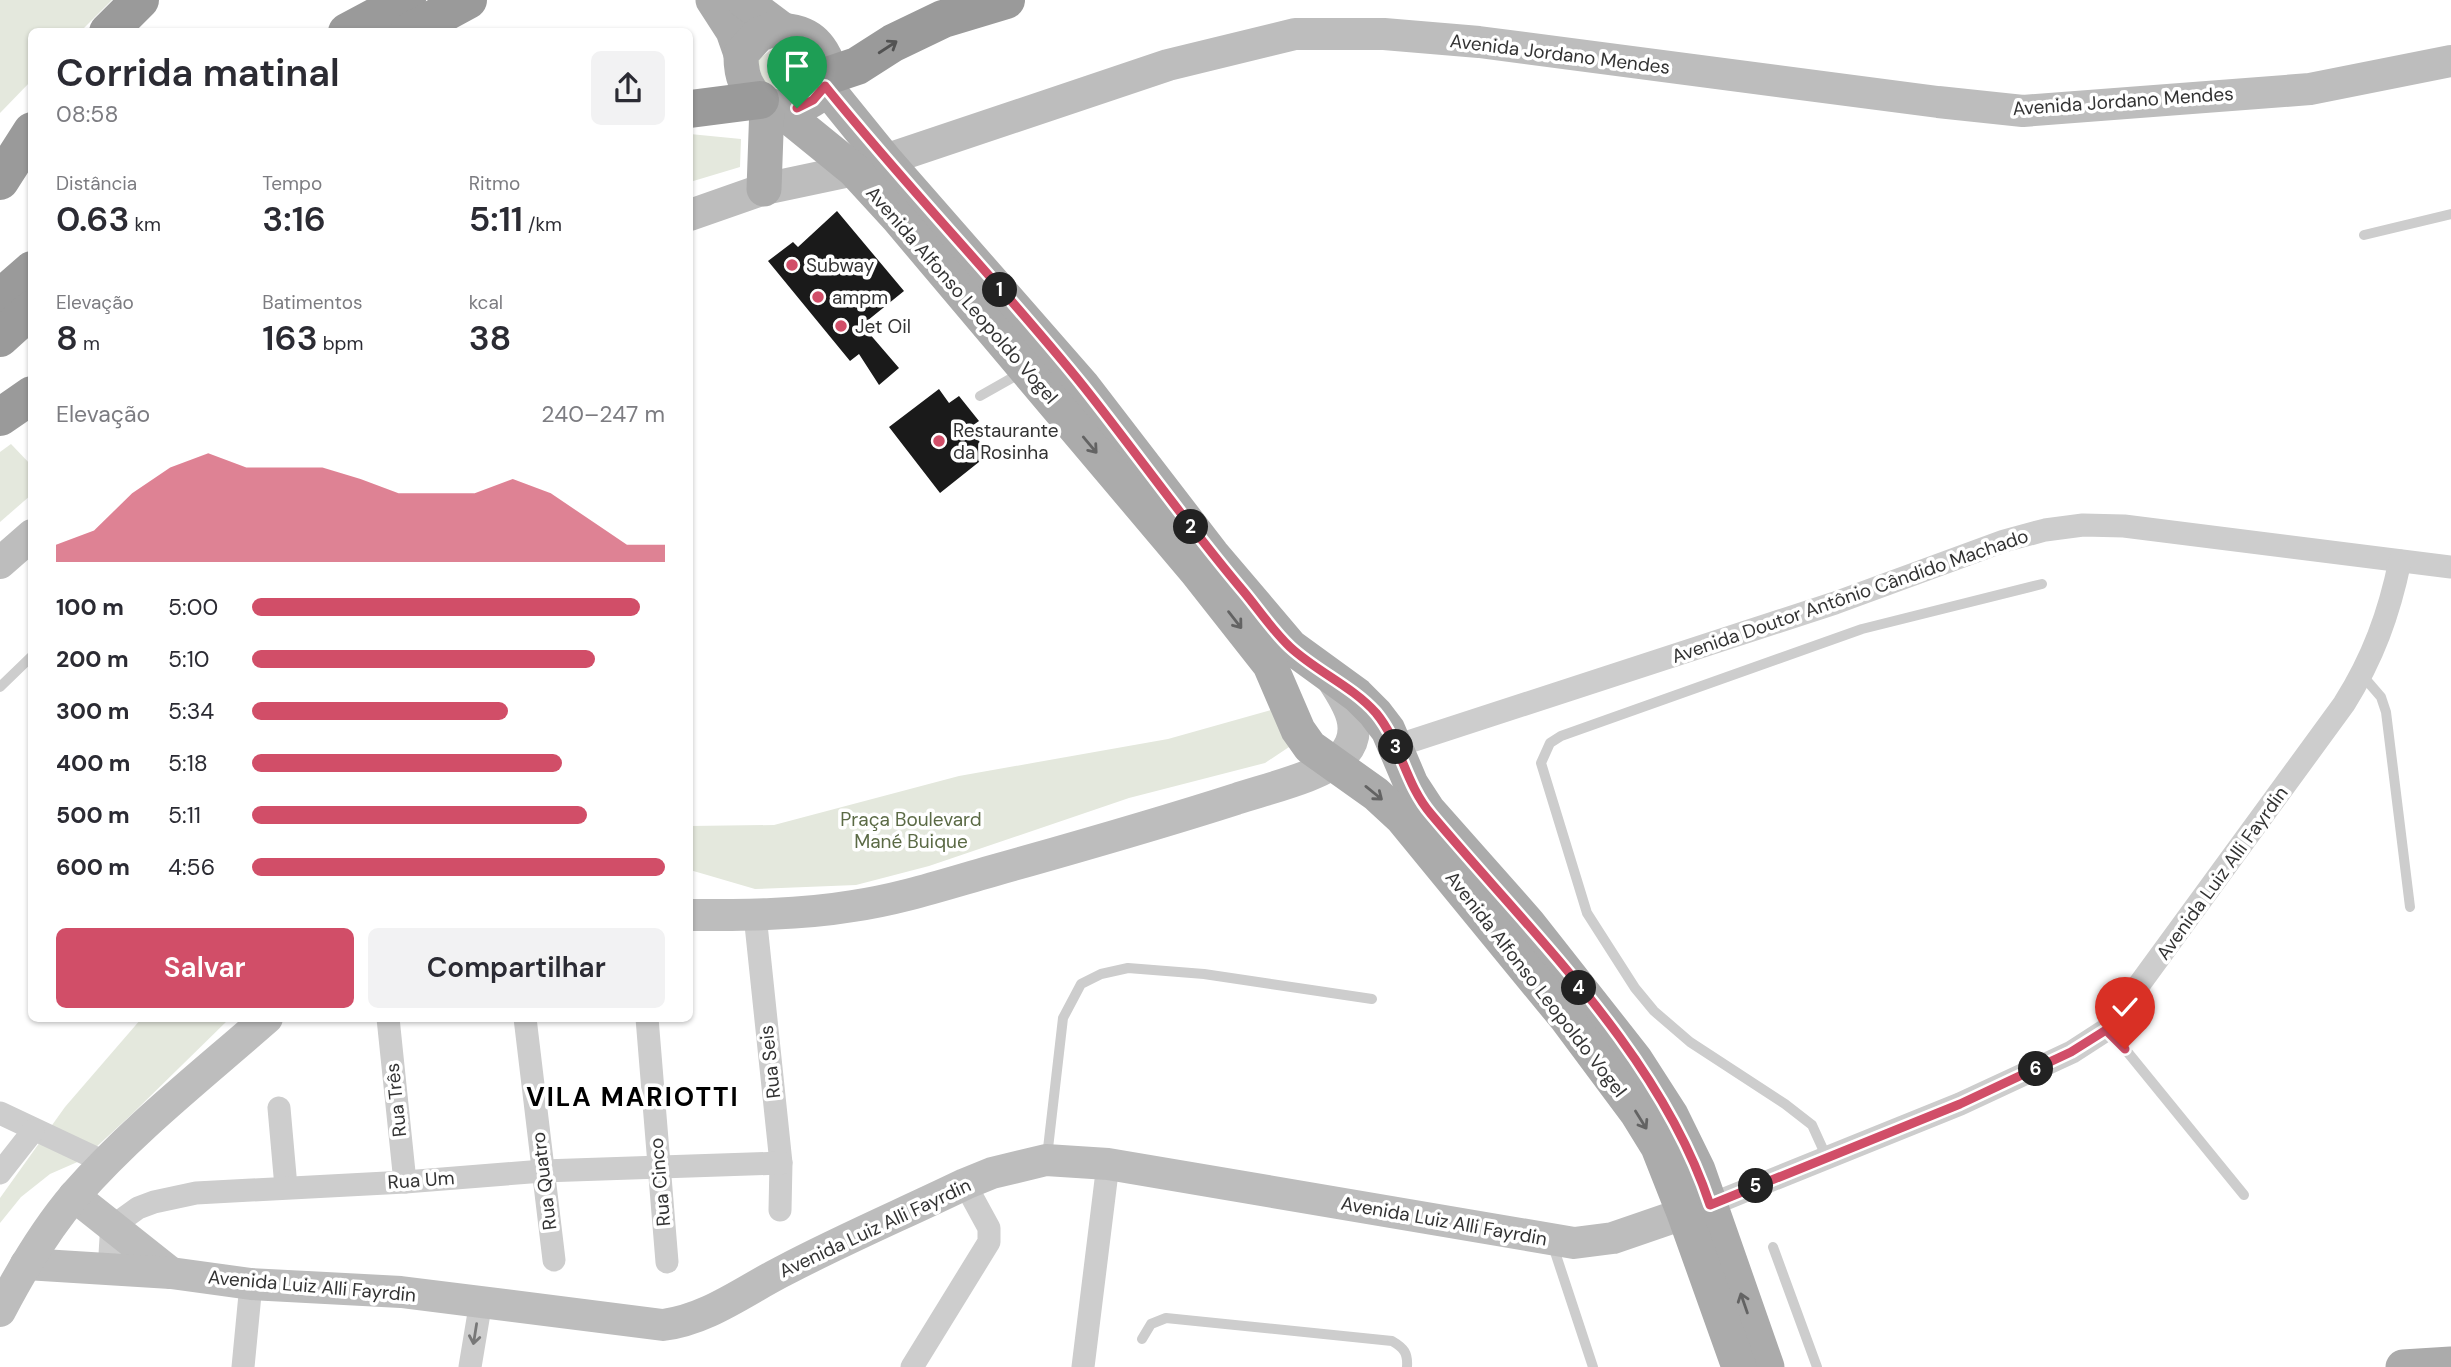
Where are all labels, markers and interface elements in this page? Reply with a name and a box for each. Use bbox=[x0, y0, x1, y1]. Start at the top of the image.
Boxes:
street label: Avenida Jordano Mendes bbox=[1448, 28, 1672, 80]
pin bbox=[767, 36, 827, 108]
one-way arrow bbox=[878, 39, 897, 54]
icon: arrive bbox=[778, 47, 816, 85]
text: Corrida matinal bbox=[56, 48, 340, 98]
button: share bbox=[591, 51, 665, 125]
street label: Avenida Jordano Mendes bbox=[2012, 81, 2234, 121]
text: 08:58 bbox=[56, 99, 118, 129]
text: Distância bbox=[56, 171, 137, 196]
text: Tempo bbox=[262, 171, 322, 196]
text: Ritmo bbox=[469, 171, 520, 196]
street label: Avenida Alfonso Leopoldo Vogel bbox=[861, 181, 1063, 409]
text: 0.63 bbox=[56, 196, 129, 242]
text: 3:16 bbox=[262, 196, 326, 242]
text: 5:11 bbox=[469, 196, 523, 242]
text: km bbox=[129, 212, 161, 237]
text: /km bbox=[523, 212, 562, 237]
place label: Subway bbox=[806, 253, 875, 278]
marker: Subway bbox=[784, 257, 800, 273]
pin: 1 bbox=[982, 272, 1018, 308]
text: 1 bbox=[996, 277, 1003, 302]
place label: ampm bbox=[832, 285, 888, 310]
marker: ampm bbox=[810, 289, 826, 305]
text: Elevação bbox=[56, 290, 134, 315]
text: Batimentos bbox=[262, 290, 362, 315]
text: kcal bbox=[469, 290, 503, 315]
place label: Jet Oil bbox=[855, 314, 911, 339]
text: 8 bbox=[56, 315, 78, 361]
text: 163 bbox=[262, 315, 318, 361]
text: 38 bbox=[469, 315, 512, 361]
marker: Jet Oil bbox=[833, 318, 849, 334]
text: m bbox=[78, 331, 100, 356]
text: bpm bbox=[318, 331, 363, 356]
text: Elevação bbox=[56, 399, 150, 429]
text: 240–247 m bbox=[541, 399, 665, 429]
place label: Restaurante da Rosinha bbox=[953, 418, 1059, 465]
marker: Restaurante da Rosinha bbox=[931, 433, 947, 449]
one-way arrow bbox=[1082, 435, 1098, 453]
pin: 2 bbox=[1174, 510, 1208, 544]
text: 2 bbox=[1185, 514, 1196, 539]
street label: Avenida Doutor Antônio Cândido Machado bbox=[1668, 523, 2032, 669]
text: 100 m bbox=[56, 592, 124, 622]
text: 5:00 bbox=[168, 592, 218, 622]
one-way arrow bbox=[1227, 610, 1242, 629]
text: 200 m bbox=[56, 644, 129, 674]
text: 5:10 bbox=[168, 644, 210, 674]
text: 300 m bbox=[56, 696, 129, 726]
text: 5:34 bbox=[168, 696, 214, 726]
pin: 3 bbox=[1378, 730, 1414, 764]
text: 3 bbox=[1390, 734, 1401, 759]
text: 400 m bbox=[56, 748, 130, 778]
text: 5:18 bbox=[168, 748, 208, 778]
street label: Avenida Luiz Alli Fayrdin bbox=[2151, 781, 2293, 965]
one-way arrow bbox=[1364, 785, 1382, 801]
text: 500 m bbox=[56, 800, 130, 830]
text: 5:11 bbox=[168, 800, 201, 830]
park label: Praça Boulevard Mané Buique bbox=[840, 807, 982, 854]
text: 600 m bbox=[56, 852, 130, 882]
text: 4:56 bbox=[168, 852, 215, 882]
street label: Avenida Alfonso Leopoldo Vogel bbox=[1440, 866, 1632, 1102]
button: Salvar bbox=[56, 928, 354, 1008]
button: Compartilhar bbox=[368, 928, 665, 1008]
pin: 4 bbox=[1562, 970, 1596, 1006]
text: 4 bbox=[1572, 975, 1585, 1000]
pin bbox=[2095, 977, 2155, 1049]
icon: check bbox=[2106, 988, 2144, 1026]
street label: Rua Seis bbox=[754, 1024, 786, 1100]
pin: 6 bbox=[2018, 1052, 2054, 1086]
text: 6 bbox=[2029, 1056, 2042, 1081]
street label: Rua Três bbox=[380, 1062, 412, 1138]
district label: VILA MARIOTTI bbox=[526, 1080, 740, 1114]
one-way arrow bbox=[1634, 1110, 1649, 1129]
street label: Rua Quatro bbox=[526, 1131, 562, 1231]
street label: Rua Cinco bbox=[644, 1137, 676, 1227]
street label: Rua Um bbox=[387, 1165, 455, 1195]
pin: 5 bbox=[1738, 1168, 1774, 1204]
street label: Avenida Luiz Alli Fayrdin bbox=[775, 1173, 975, 1283]
text: 5 bbox=[1750, 1173, 1761, 1198]
street label: Avenida Luiz Alli Fayrdin bbox=[1339, 1191, 1549, 1251]
street label: Avenida Luiz Alli Fayrdin bbox=[207, 1264, 417, 1308]
one-way arrow bbox=[1737, 1292, 1749, 1314]
one-way arrow bbox=[468, 1322, 481, 1345]

